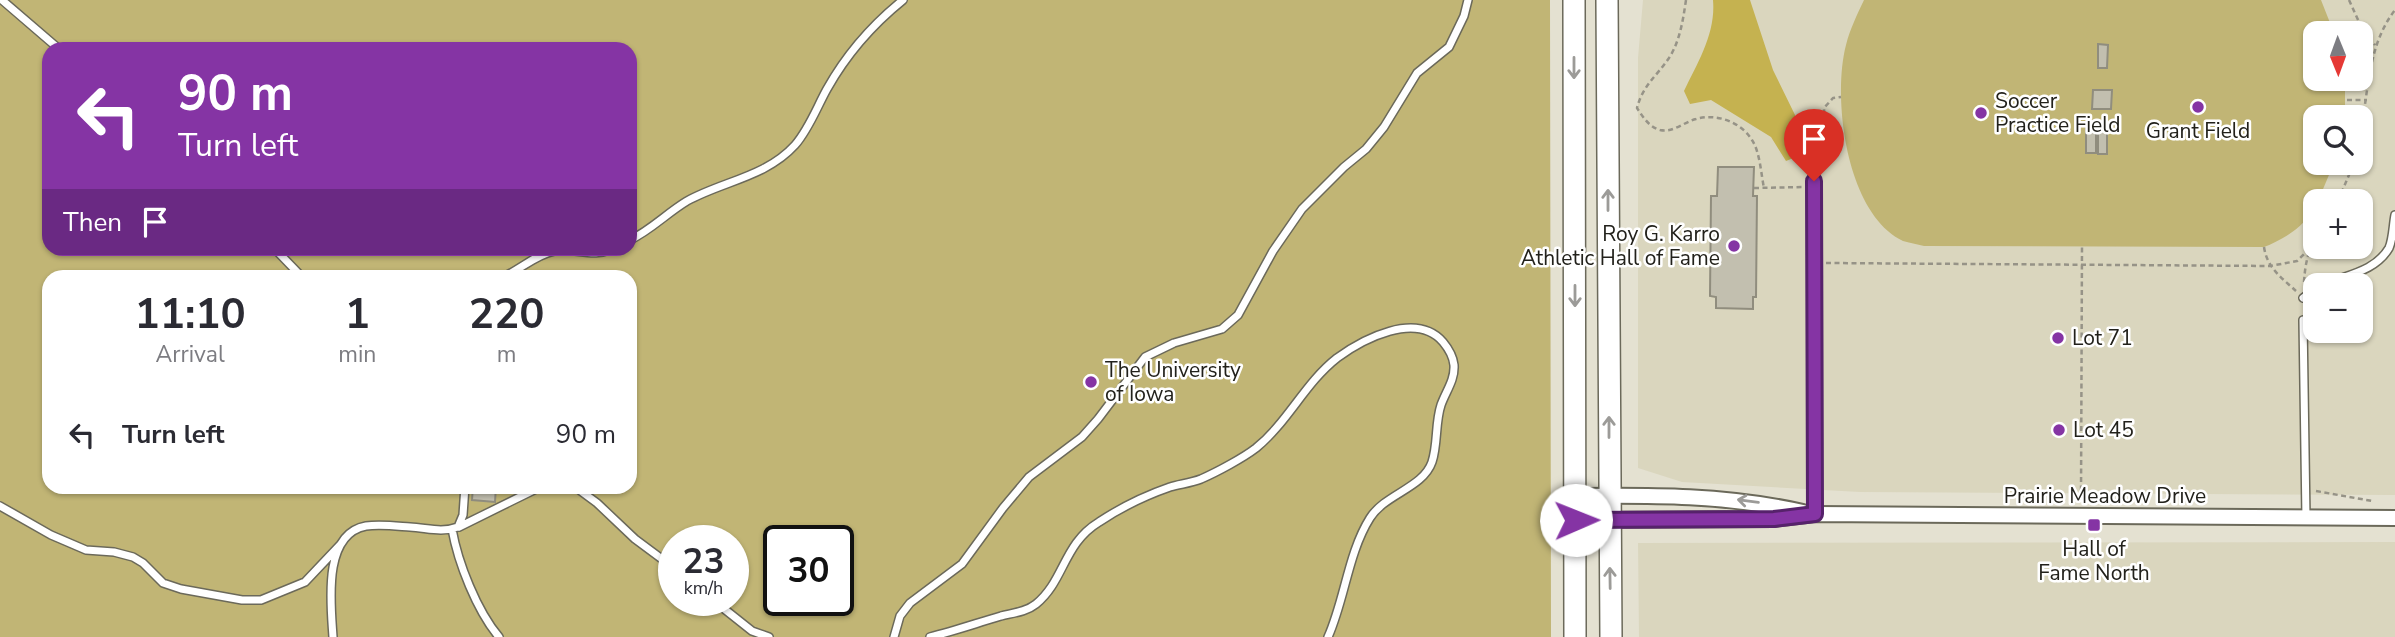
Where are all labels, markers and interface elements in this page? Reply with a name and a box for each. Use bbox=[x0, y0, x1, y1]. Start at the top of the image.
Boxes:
north arrow bbox=[2303, 21, 2373, 91]
map controls bbox=[2303, 21, 2373, 343]
one-way arrow bbox=[1567, 56, 1581, 79]
text: 90 m bbox=[178, 60, 293, 127]
icon: left bbox=[63, 70, 154, 161]
place label: Soccer Practice Field bbox=[1995, 87, 2121, 139]
marker: Grant Field bbox=[2190, 99, 2206, 115]
marker: Soccer Practice Field bbox=[1973, 105, 1989, 121]
button: search bbox=[2303, 105, 2373, 175]
pin bbox=[1784, 109, 1844, 181]
place label: Grant Field bbox=[2146, 117, 2250, 145]
icon: arrive bbox=[1795, 120, 1833, 158]
text: Turn left bbox=[178, 124, 298, 167]
one-way arrow bbox=[1601, 188, 1615, 211]
button: + bbox=[2303, 189, 2373, 259]
icon: arrive bbox=[136, 203, 174, 241]
text: Then bbox=[63, 205, 122, 240]
place label: Roy G. Karro Athletic Hall of Fame bbox=[1521, 220, 1720, 272]
marker: Roy G. Karro Athletic Hall of Fame bbox=[1726, 238, 1742, 254]
button: − bbox=[2303, 273, 2373, 343]
one-way arrow bbox=[1568, 284, 1582, 307]
text: 11:10 bbox=[135, 286, 246, 343]
text: 1 bbox=[345, 286, 370, 343]
text: 220 bbox=[469, 286, 544, 343]
place label: Lot 71 bbox=[2072, 324, 2133, 352]
marker: Lot 71 bbox=[2050, 330, 2066, 346]
text: Arrival bbox=[156, 339, 225, 370]
text: min bbox=[338, 339, 376, 370]
text: m bbox=[497, 339, 517, 370]
place label: The University of Iowa bbox=[1105, 356, 1241, 408]
marker: The University of Iowa bbox=[1083, 374, 1099, 390]
icon: left bbox=[63, 416, 101, 454]
one-way arrow bbox=[1602, 416, 1616, 439]
place label: Lot 45 bbox=[2073, 416, 2134, 444]
text: Turn left bbox=[122, 417, 225, 452]
text: 90 m bbox=[556, 417, 616, 452]
marker: Lot 45 bbox=[2051, 422, 2067, 438]
street label: Prairie Meadow Drive bbox=[2004, 482, 2206, 510]
position arrow bbox=[1539, 483, 1613, 557]
one-way arrow bbox=[1737, 494, 1760, 507]
marker: Hall of Fame North bbox=[2086, 517, 2102, 533]
speed limit sign: 30 bbox=[763, 525, 854, 616]
place label: Hall of Fame North bbox=[2038, 535, 2150, 587]
text: 23 bbox=[682, 538, 725, 585]
one-way arrow bbox=[1604, 567, 1617, 590]
text: km/h bbox=[684, 576, 723, 600]

